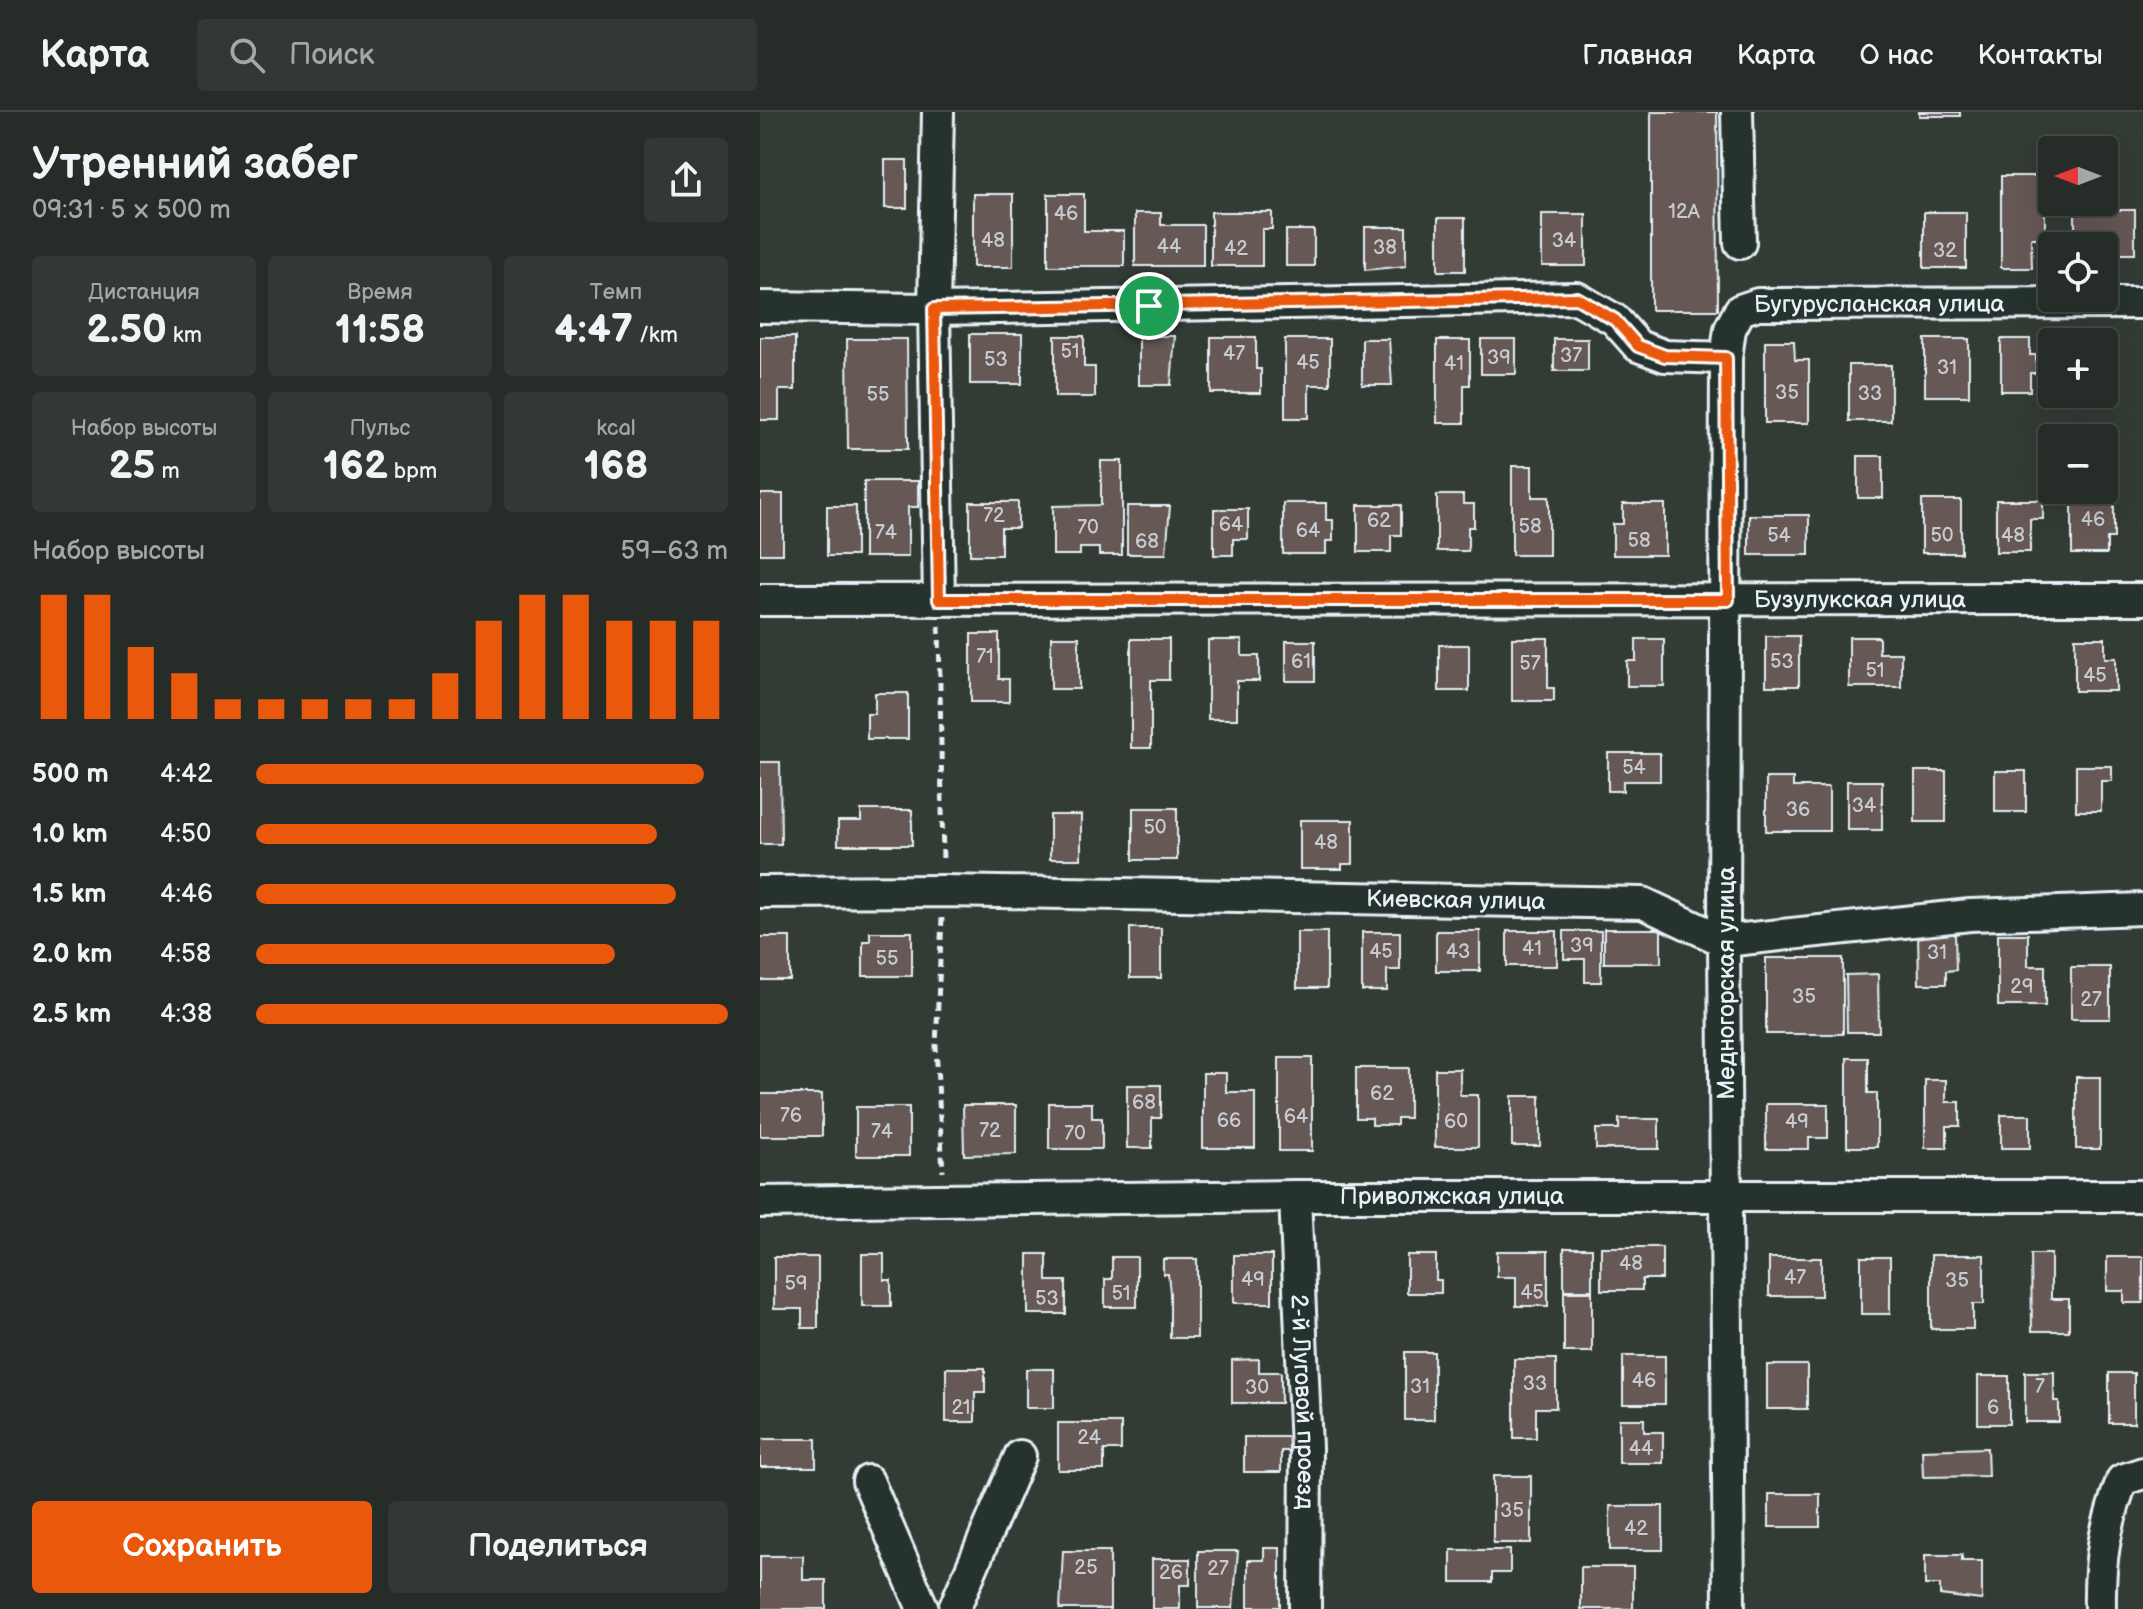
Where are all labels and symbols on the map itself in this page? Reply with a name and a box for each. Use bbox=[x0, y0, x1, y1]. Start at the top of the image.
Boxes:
north arrow bbox=[2038, 136, 2118, 216]
house number: 12А bbox=[1668, 200, 1701, 224]
house number: 46 bbox=[1054, 202, 1078, 226]
house number: 48 bbox=[981, 229, 1005, 253]
house number: 34 bbox=[1552, 229, 1576, 253]
house number: 44 bbox=[1157, 235, 1181, 259]
house number: 38 bbox=[1373, 236, 1397, 260]
house number: 42 bbox=[1224, 237, 1248, 261]
house number: 32 bbox=[1933, 239, 1957, 263]
pin bbox=[1115, 272, 1183, 340]
street label: Бугурусланская улица bbox=[1754, 289, 2005, 319]
house number: 51 bbox=[1060, 340, 1080, 364]
house number: 47 bbox=[1223, 342, 1245, 366]
house number: 37 bbox=[1560, 344, 1582, 368]
house number: 39 bbox=[1487, 346, 1511, 370]
house number: 53 bbox=[984, 348, 1008, 372]
house number: 45 bbox=[1296, 351, 1320, 375]
house number: 41 bbox=[1444, 352, 1464, 376]
house number: 31 bbox=[1937, 356, 1957, 380]
house number: 35 bbox=[1775, 381, 1799, 405]
house number: 33 bbox=[1858, 382, 1882, 406]
house number: 55 bbox=[867, 383, 889, 407]
house number: 72 bbox=[983, 504, 1005, 528]
house number: 46 bbox=[2081, 508, 2105, 532]
house number: 62 bbox=[1367, 509, 1391, 533]
house number: 64 bbox=[1219, 513, 1243, 537]
house number: 58 bbox=[1518, 515, 1542, 539]
house number: 70 bbox=[1077, 516, 1099, 540]
house number: 64 bbox=[1296, 519, 1320, 543]
house number: 74 bbox=[875, 521, 897, 545]
house number: 54 bbox=[1767, 524, 1791, 548]
house number: 50 bbox=[1930, 524, 1954, 548]
house number: 48 bbox=[2001, 524, 2025, 548]
house number: 58 bbox=[1627, 529, 1651, 553]
house number: 68 bbox=[1135, 530, 1159, 554]
street label: Бузулукская улица bbox=[1754, 585, 1966, 614]
house number: 71 bbox=[976, 645, 994, 669]
house number: 61 bbox=[1291, 650, 1311, 674]
house number: 53 bbox=[1770, 650, 1794, 674]
house number: 57 bbox=[1519, 652, 1541, 676]
house number: 51 bbox=[1865, 659, 1885, 683]
house number: 45 bbox=[2083, 664, 2107, 688]
house number: 54 bbox=[1622, 756, 1646, 780]
house number: 34 bbox=[1852, 794, 1876, 818]
house number: 36 bbox=[1786, 798, 1810, 822]
house number: 50 bbox=[1143, 816, 1167, 840]
house number: 48 bbox=[1314, 831, 1338, 855]
street label: Медногорская улица bbox=[1712, 866, 1741, 1100]
street label: Киевская улица bbox=[1366, 884, 1546, 916]
house number: 39 bbox=[1570, 934, 1594, 958]
house number: 41 bbox=[1522, 937, 1542, 961]
house number: 45 bbox=[1369, 940, 1393, 964]
house number: 43 bbox=[1446, 940, 1470, 964]
house number: 31 bbox=[1927, 941, 1947, 965]
house number: 55 bbox=[876, 947, 898, 971]
house number: 29 bbox=[2010, 975, 2034, 999]
house number: 35 bbox=[1792, 985, 1816, 1009]
house number: 27 bbox=[2080, 988, 2102, 1012]
house number: 62 bbox=[1370, 1082, 1394, 1106]
house number: 68 bbox=[1132, 1091, 1156, 1115]
house number: 76 bbox=[780, 1104, 802, 1128]
house number: 64 bbox=[1284, 1105, 1308, 1129]
house number: 66 bbox=[1217, 1109, 1241, 1133]
house number: 60 bbox=[1444, 1110, 1468, 1134]
house number: 49 bbox=[1785, 1110, 1809, 1134]
house number: 72 bbox=[979, 1119, 1001, 1143]
house number: 74 bbox=[871, 1120, 893, 1144]
house number: 70 bbox=[1064, 1122, 1086, 1146]
street label: Приволжская улица bbox=[1340, 1182, 1564, 1211]
house number: 48 bbox=[1619, 1252, 1643, 1276]
house number: 47 bbox=[1784, 1266, 1806, 1290]
house number: 49 bbox=[1241, 1268, 1265, 1292]
house number: 35 bbox=[1945, 1269, 1969, 1293]
house number: 59 bbox=[784, 1272, 808, 1296]
house number: 45 bbox=[1520, 1281, 1544, 1305]
house number: 51 bbox=[1111, 1282, 1131, 1306]
house number: 53 bbox=[1035, 1287, 1059, 1311]
street label: 2-й Луговой проезд bbox=[1284, 1293, 1320, 1510]
house number: 46 bbox=[1632, 1369, 1656, 1393]
house number: 33 bbox=[1523, 1372, 1547, 1396]
house number: 31 bbox=[1410, 1375, 1430, 1399]
house number: 7 bbox=[2035, 1375, 2045, 1399]
house number: 30 bbox=[1245, 1376, 1269, 1400]
house number: 21 bbox=[951, 1396, 971, 1420]
house number: 6 bbox=[1987, 1396, 1999, 1420]
house number: 24 bbox=[1077, 1426, 1101, 1450]
house number: 44 bbox=[1629, 1437, 1653, 1461]
house number: 35 bbox=[1500, 1499, 1524, 1523]
house number: 42 bbox=[1624, 1517, 1648, 1541]
house number: 25 bbox=[1074, 1556, 1098, 1580]
house number: 27 bbox=[1207, 1557, 1229, 1581]
house number: 26 bbox=[1159, 1561, 1183, 1585]

